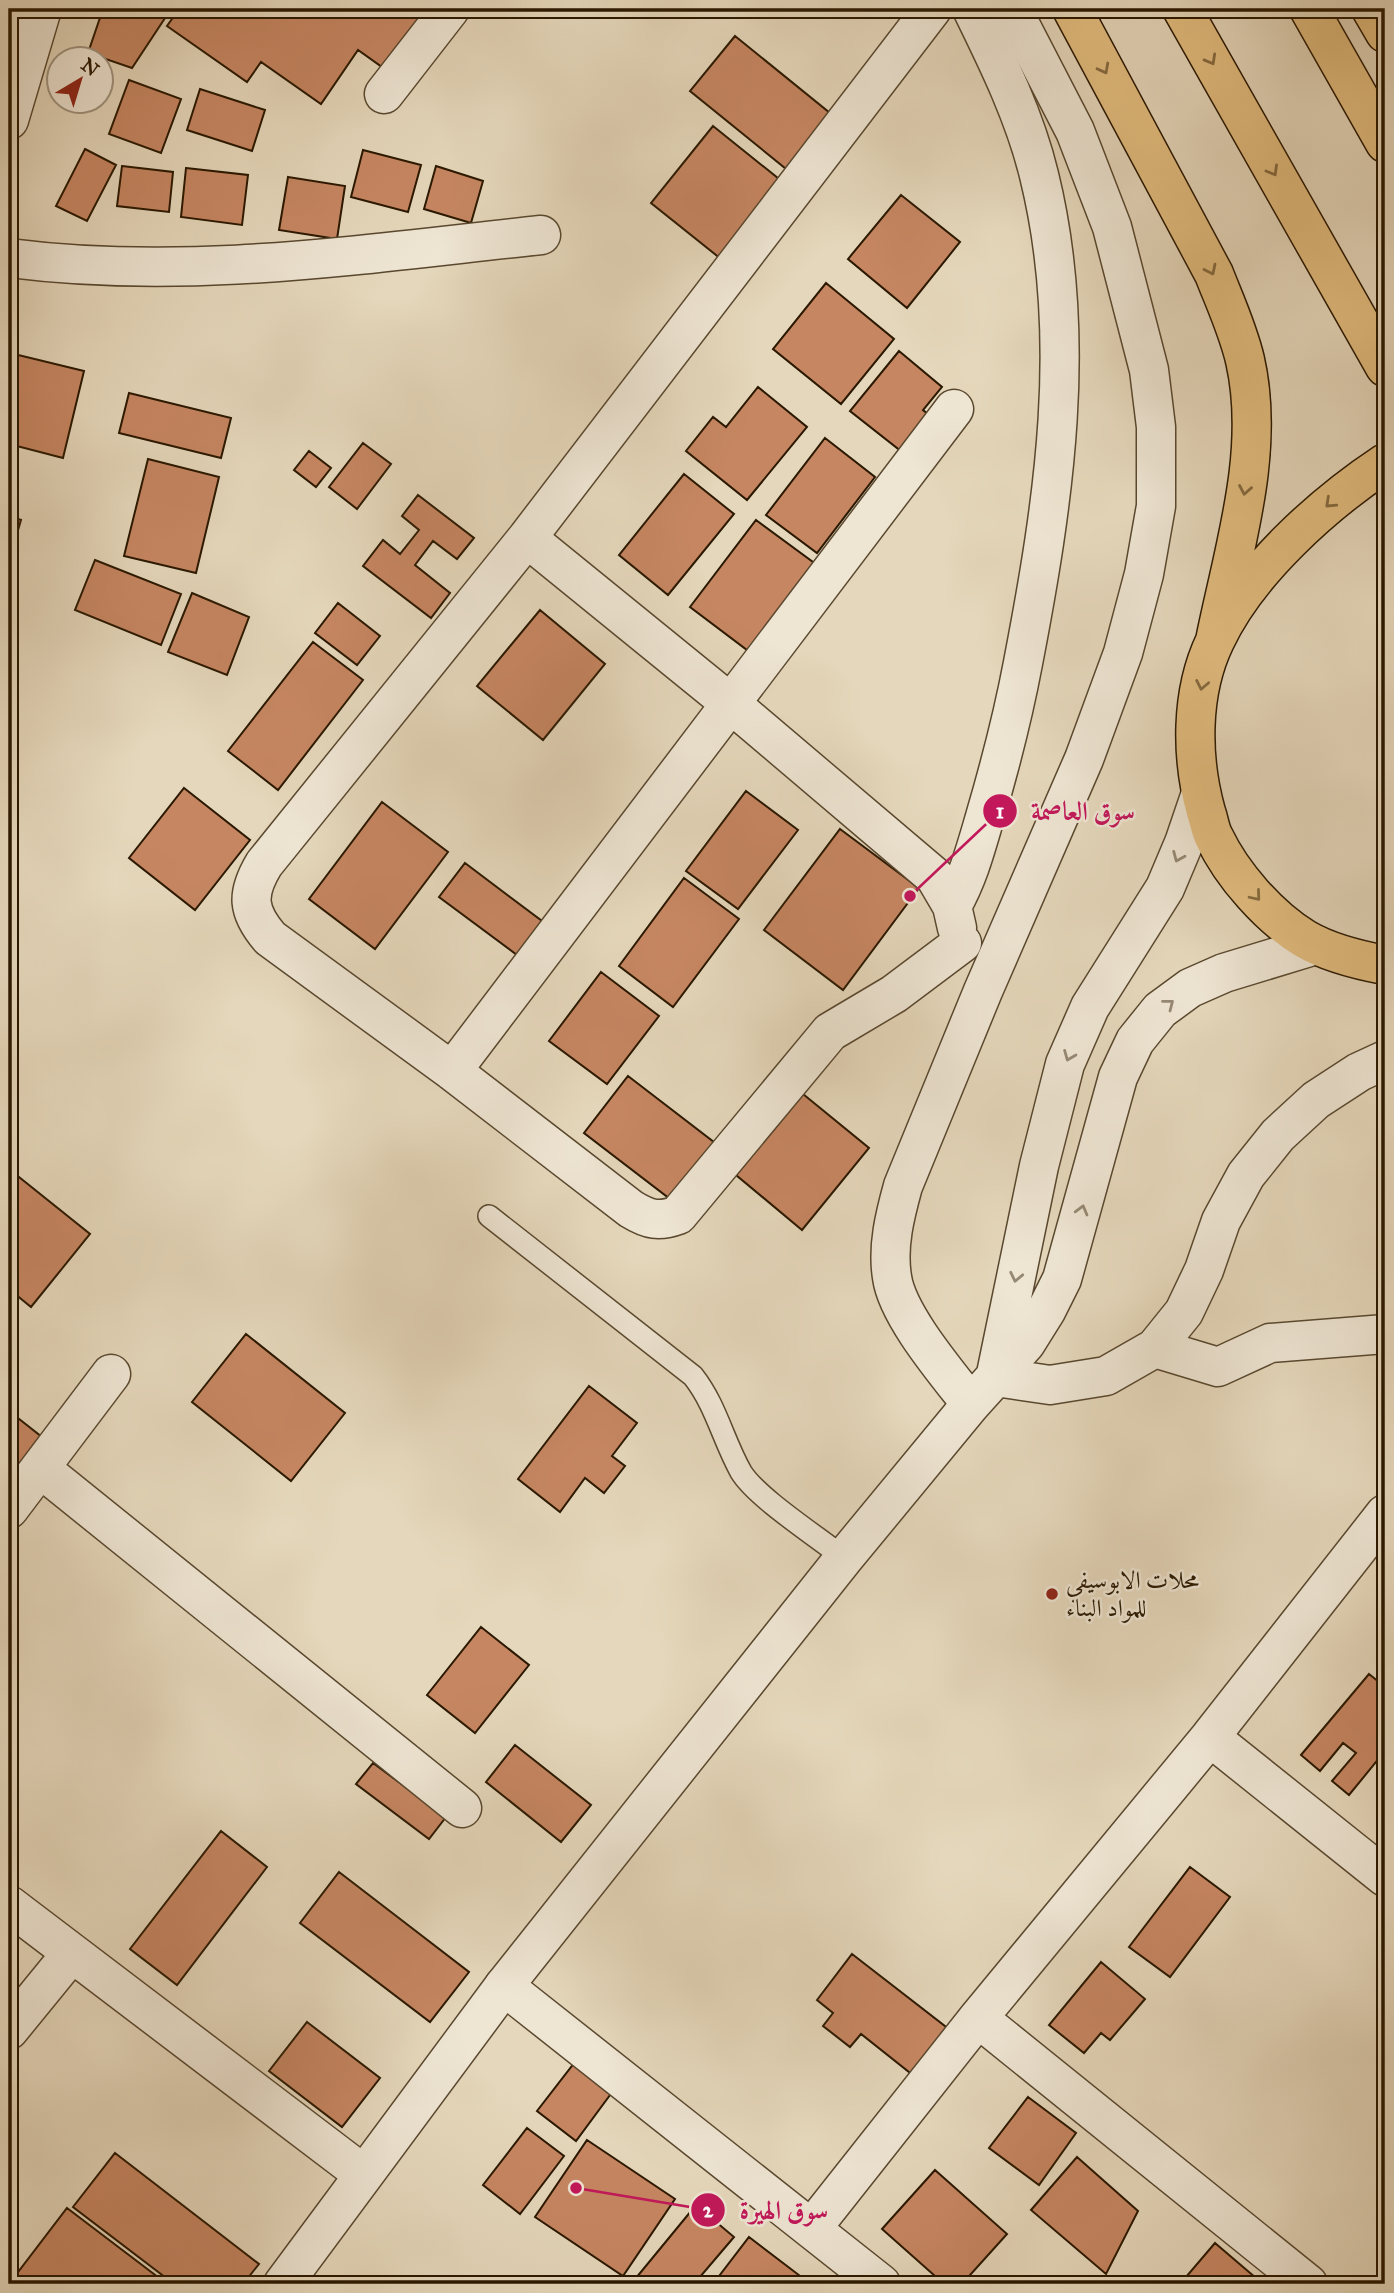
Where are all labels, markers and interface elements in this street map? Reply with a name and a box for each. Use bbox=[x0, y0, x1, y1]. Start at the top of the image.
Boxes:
north arrow bbox=[46, 46, 116, 116]
text: N bbox=[77, 53, 104, 81]
one-way arrow bbox=[1202, 53, 1216, 65]
one-way arrow bbox=[1096, 62, 1109, 74]
one-way arrow bbox=[1265, 163, 1278, 176]
one-way arrow bbox=[1203, 263, 1217, 275]
one-way arrow bbox=[1238, 484, 1253, 496]
one-way arrow bbox=[1325, 495, 1338, 507]
one-way arrow bbox=[1195, 679, 1210, 691]
callout: سوق العاصمة bbox=[982, 787, 1150, 834]
text: سوق العاصمة bbox=[1031, 795, 1135, 828]
text: 1 bbox=[996, 798, 1004, 824]
one-way arrow bbox=[1172, 850, 1186, 863]
one-way arrow bbox=[1248, 888, 1260, 901]
one-way arrow bbox=[1161, 1000, 1173, 1013]
one-way arrow bbox=[1063, 1049, 1077, 1062]
one-way arrow bbox=[1074, 1204, 1088, 1216]
one-way arrow bbox=[1009, 1271, 1024, 1283]
place label: محلات الابوسيفي للمواد البناء bbox=[1066, 1565, 1200, 1623]
marker: محلات الابوسيفي للمواد البناء bbox=[1044, 1586, 1060, 1602]
callout: سوق الهيرة bbox=[690, 2186, 842, 2233]
text: سوق الهيرة bbox=[740, 2194, 828, 2227]
text: 2 bbox=[703, 2197, 714, 2223]

